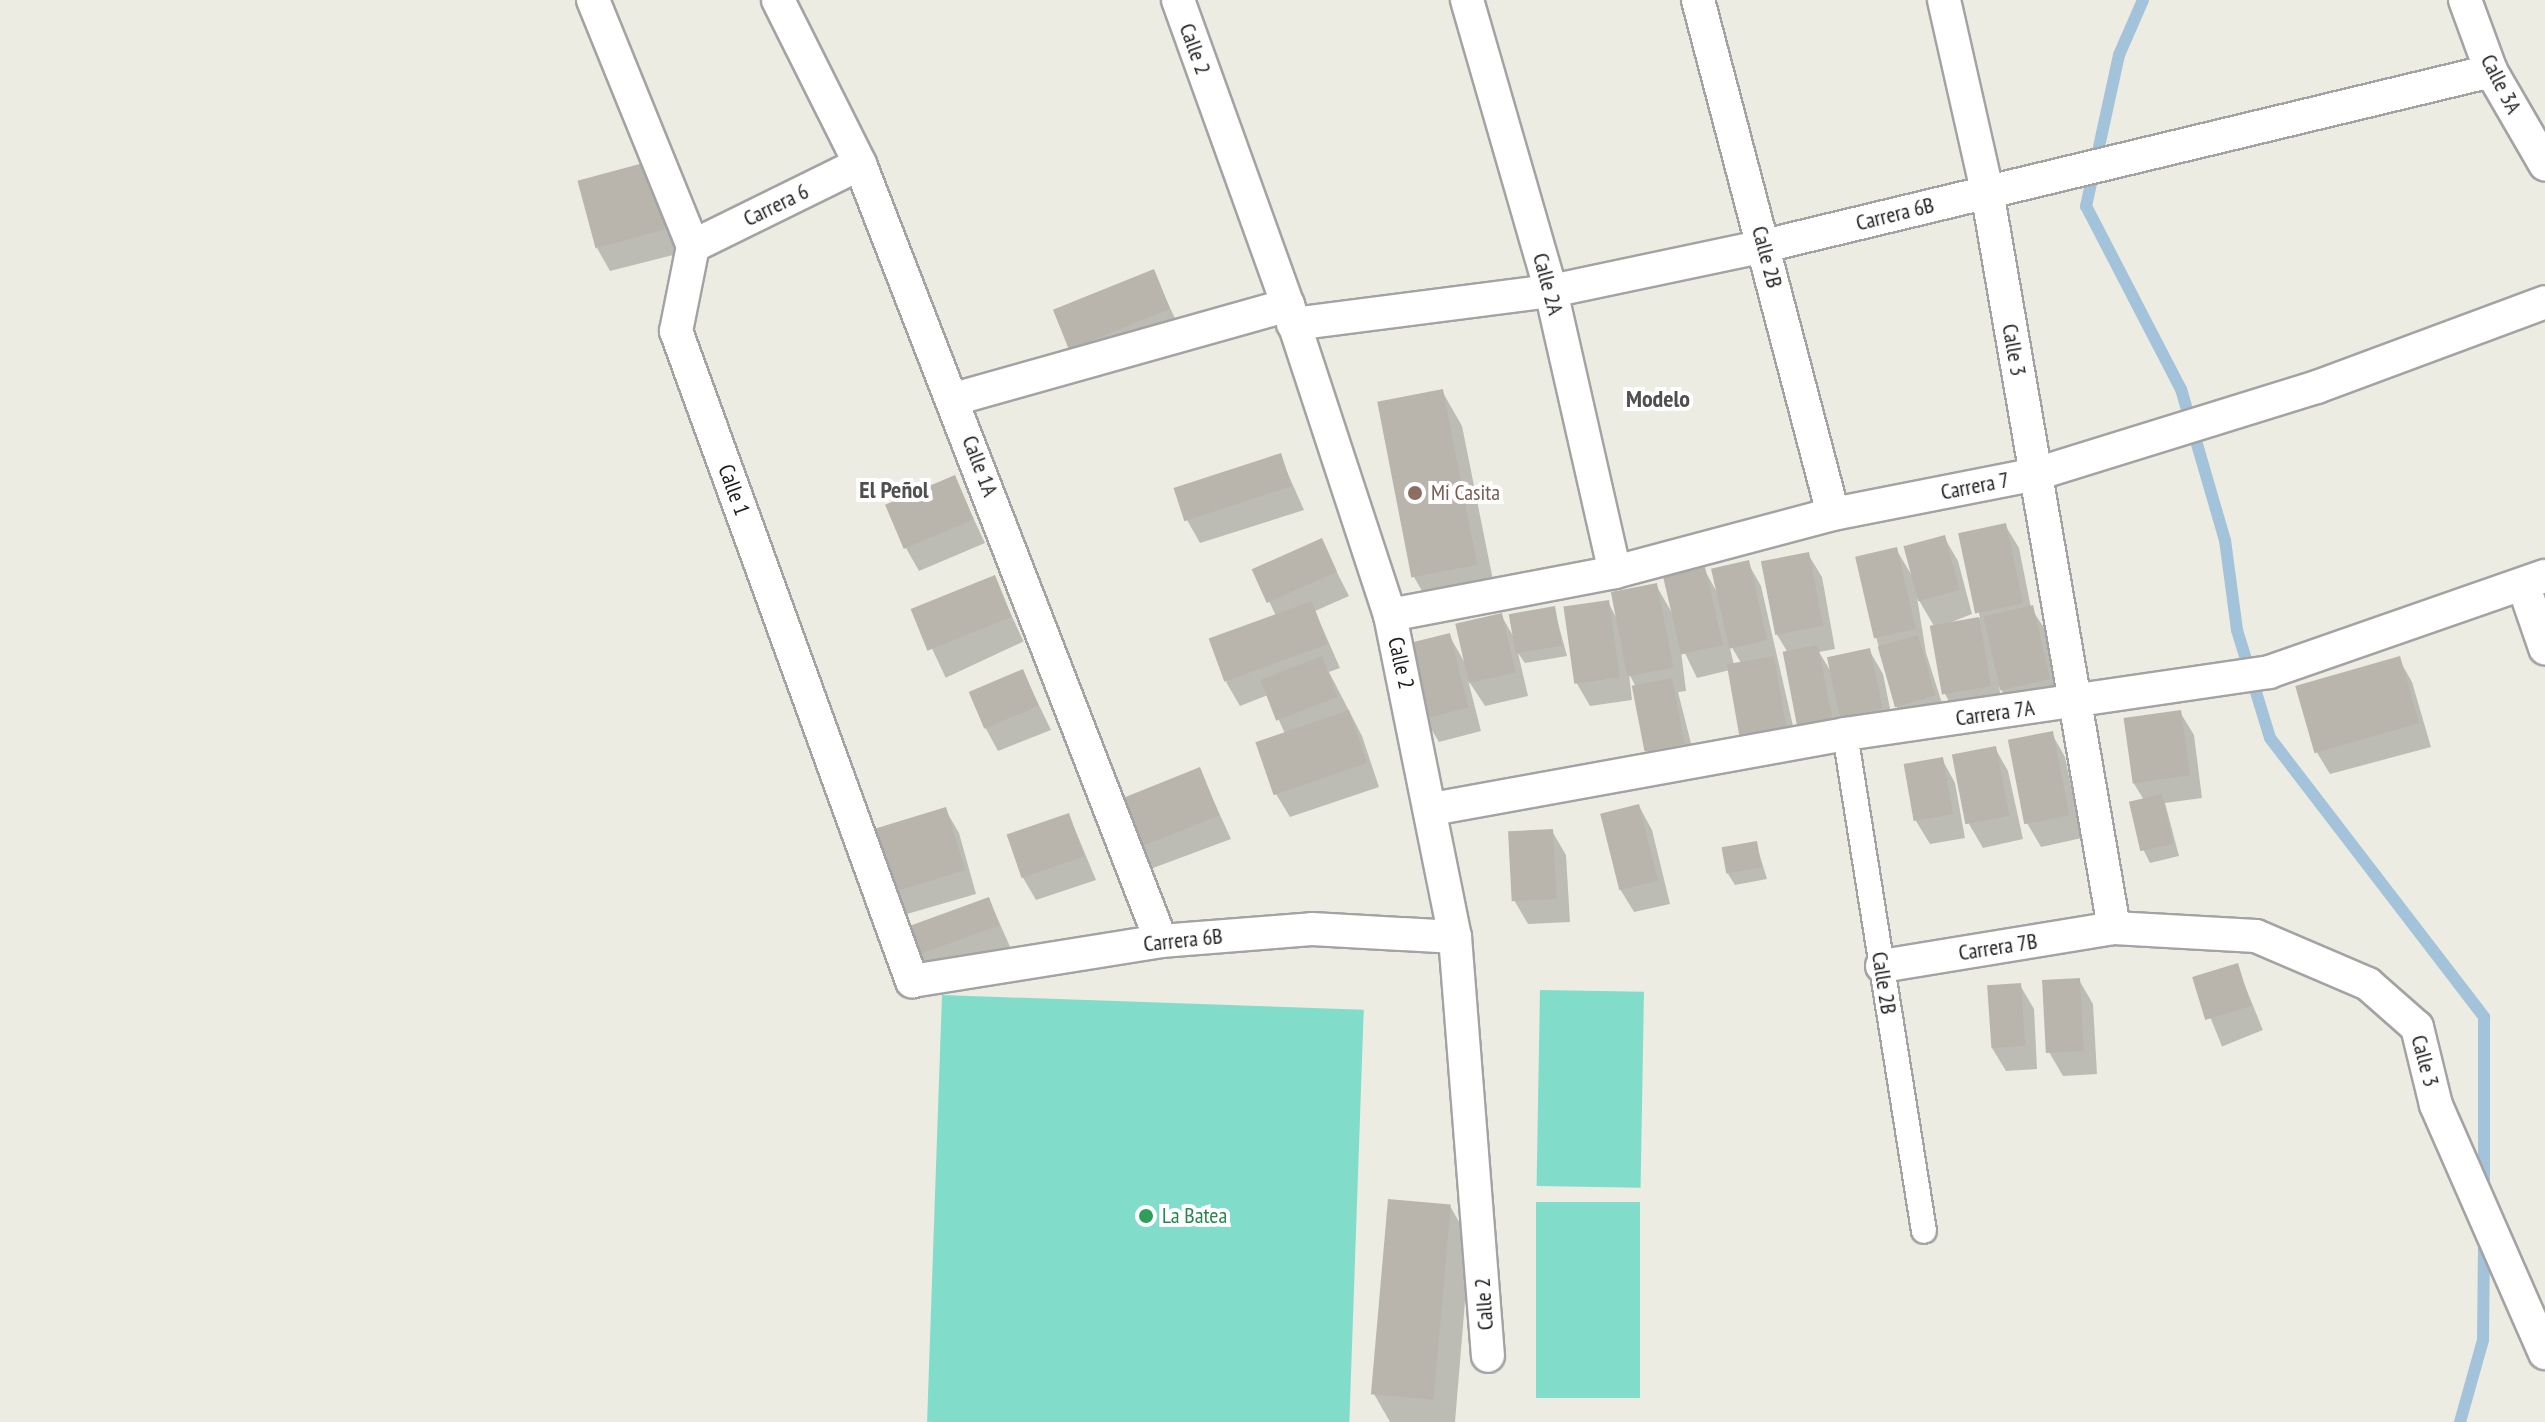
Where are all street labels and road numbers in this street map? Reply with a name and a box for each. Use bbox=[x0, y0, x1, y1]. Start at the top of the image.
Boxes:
street label: Calle 2 bbox=[1174, 20, 1216, 78]
street label: Calle 3A bbox=[2475, 50, 2527, 118]
street label: Carrera 6 bbox=[739, 178, 813, 232]
street label: Carrera 6B bbox=[1853, 192, 1937, 236]
street label: Calle 2B bbox=[1746, 223, 1788, 291]
street label: Calle 2A bbox=[1527, 250, 1569, 318]
street label: Calle 3 bbox=[1996, 322, 2032, 378]
street label: Calle 1A bbox=[956, 432, 1004, 500]
street label: Calle 1 bbox=[713, 461, 755, 519]
street label: Carrera 7 bbox=[1939, 466, 2011, 506]
street label: Calle 2 bbox=[1382, 634, 1420, 692]
street label: Carrera 7A bbox=[1954, 694, 2036, 732]
street label: Carrera 6B bbox=[1142, 923, 1224, 957]
street label: Carrera 7B bbox=[1957, 928, 2039, 966]
street label: Calle 2B bbox=[1866, 950, 1902, 1016]
street label: Calle 3 bbox=[2405, 1032, 2445, 1090]
street label: Calle 2 bbox=[1469, 1277, 1499, 1331]

